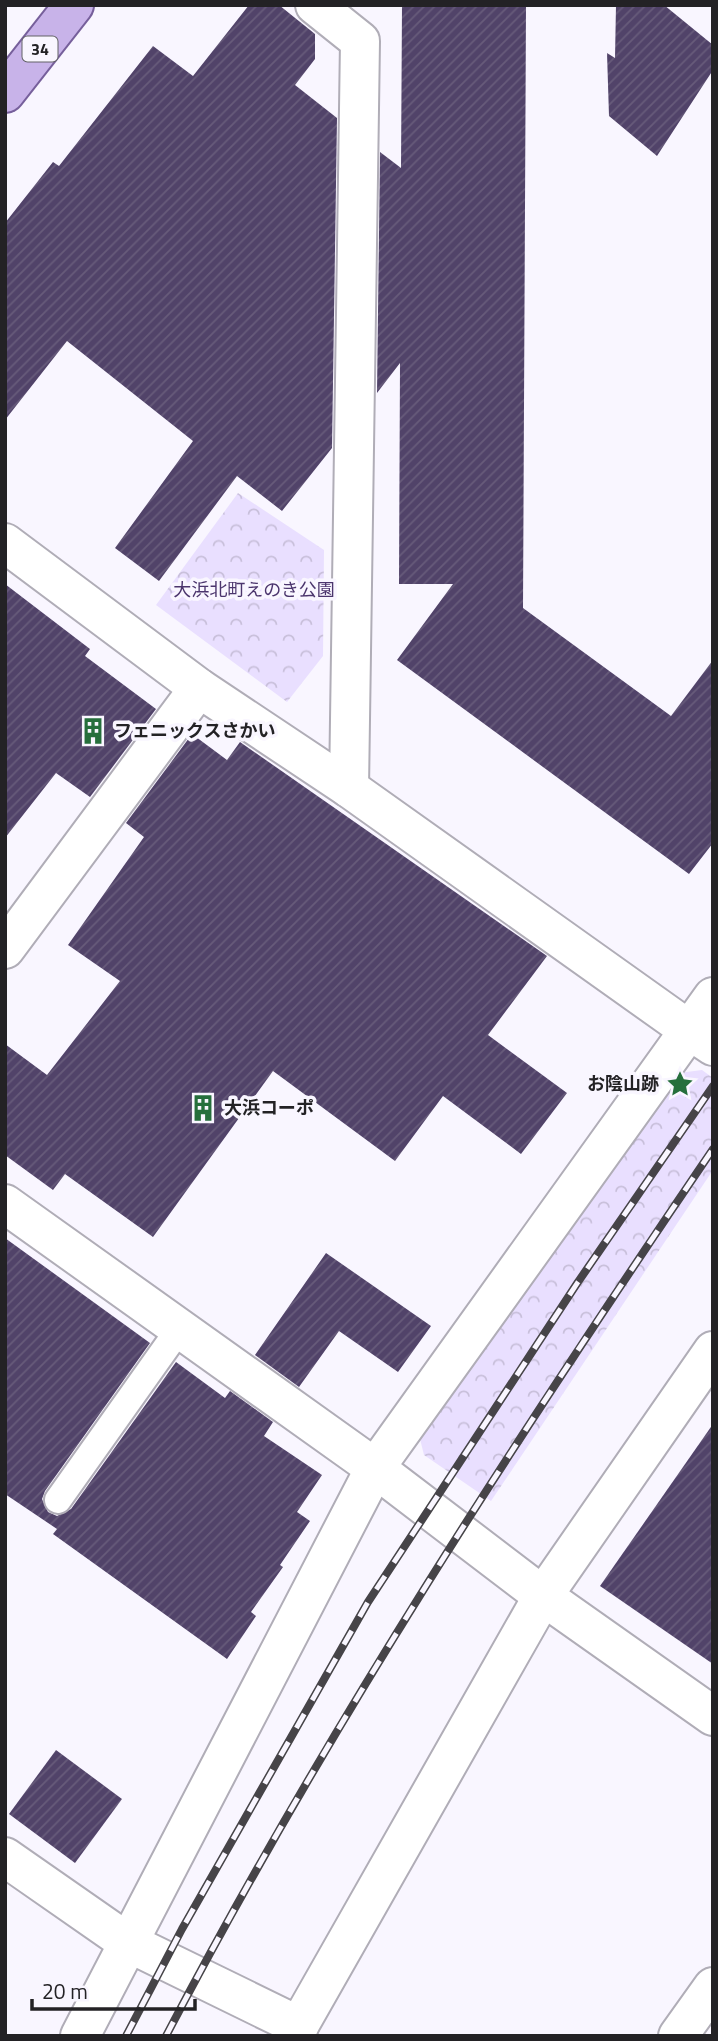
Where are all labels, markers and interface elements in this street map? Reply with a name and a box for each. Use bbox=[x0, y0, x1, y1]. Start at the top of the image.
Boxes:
road number: 34 bbox=[22, 36, 58, 61]
park label: 大浜北町えのき公園 bbox=[173, 576, 335, 603]
building icon: フェニックスさかい bbox=[78, 716, 108, 746]
place label: フェニックスさかい bbox=[114, 717, 275, 744]
place icon: お陰山跡 bbox=[665, 1069, 695, 1099]
place label: お陰山跡 bbox=[587, 1070, 659, 1097]
building icon: 大浜コーポ bbox=[188, 1093, 218, 1123]
place label: 大浜コーポ bbox=[224, 1094, 314, 1121]
scale bar bbox=[32, 1968, 194, 2012]
text: 20 m bbox=[42, 1975, 88, 2007]

